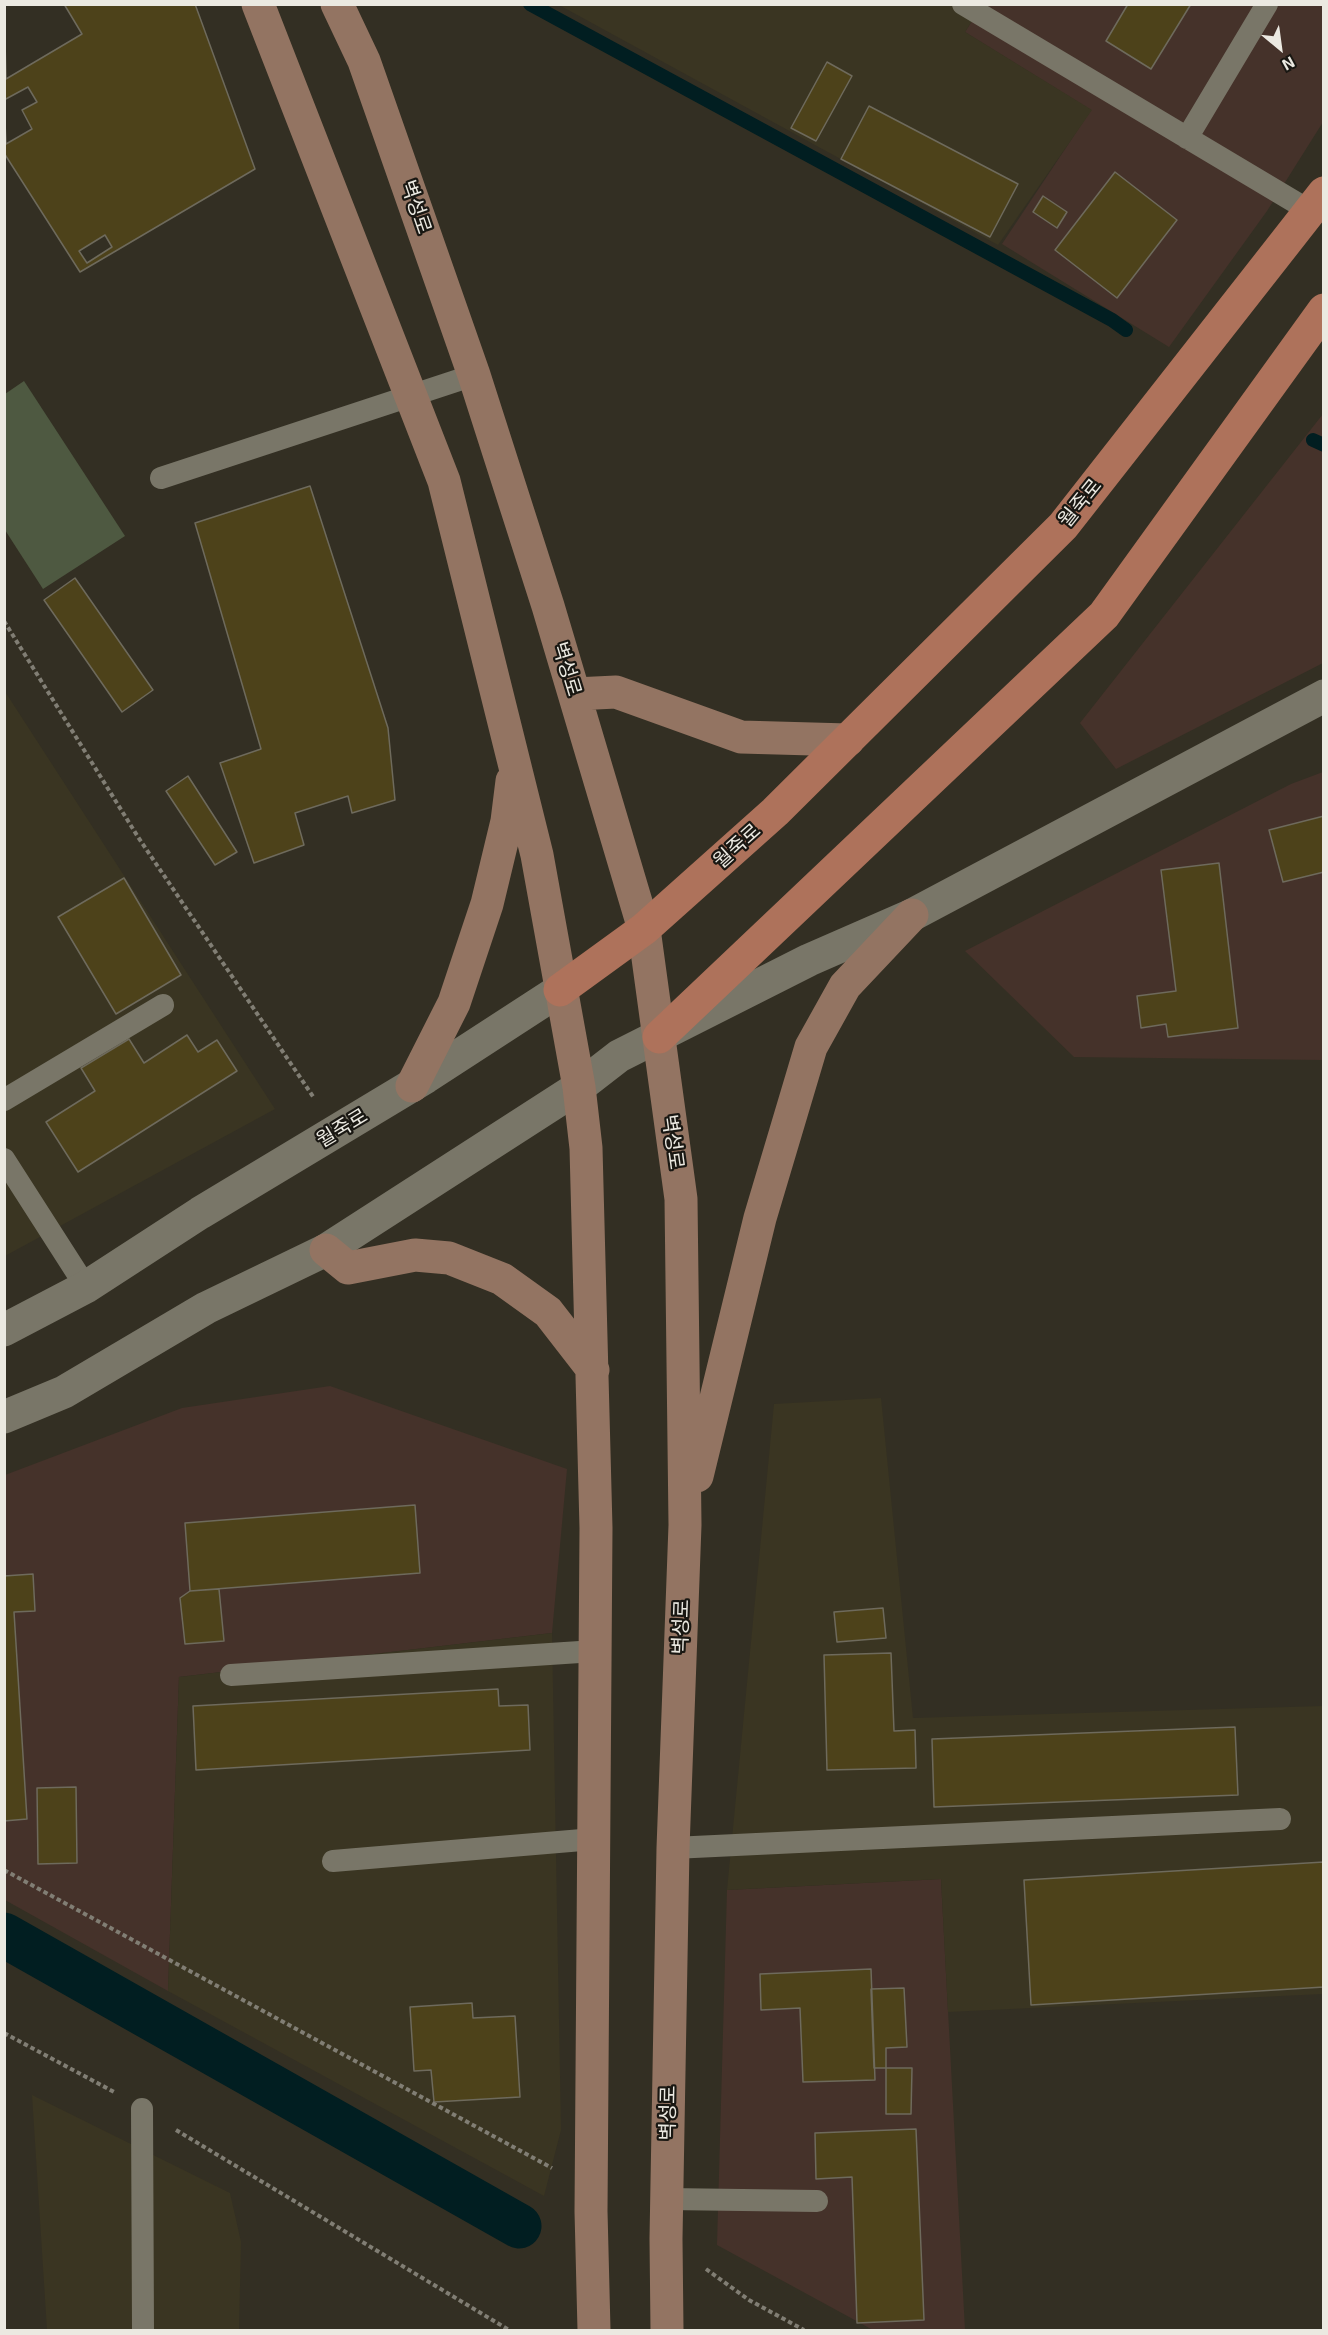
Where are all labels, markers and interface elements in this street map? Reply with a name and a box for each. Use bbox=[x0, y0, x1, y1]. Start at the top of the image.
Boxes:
north arrow bbox=[1250, 18, 1310, 78]
text: N bbox=[1279, 53, 1299, 75]
street label: 벽성로 bbox=[396, 177, 436, 237]
street label: 월죽로 bbox=[1053, 474, 1107, 532]
street label: 벽성로 bbox=[547, 639, 587, 699]
street label: 월죽로 bbox=[708, 819, 766, 873]
street label: 월죽로 bbox=[312, 1103, 372, 1153]
street label: 벽성로 bbox=[657, 1113, 689, 1171]
street label: 벽성로 bbox=[668, 1599, 694, 1655]
street label: 벽성로 bbox=[656, 2085, 680, 2141]

